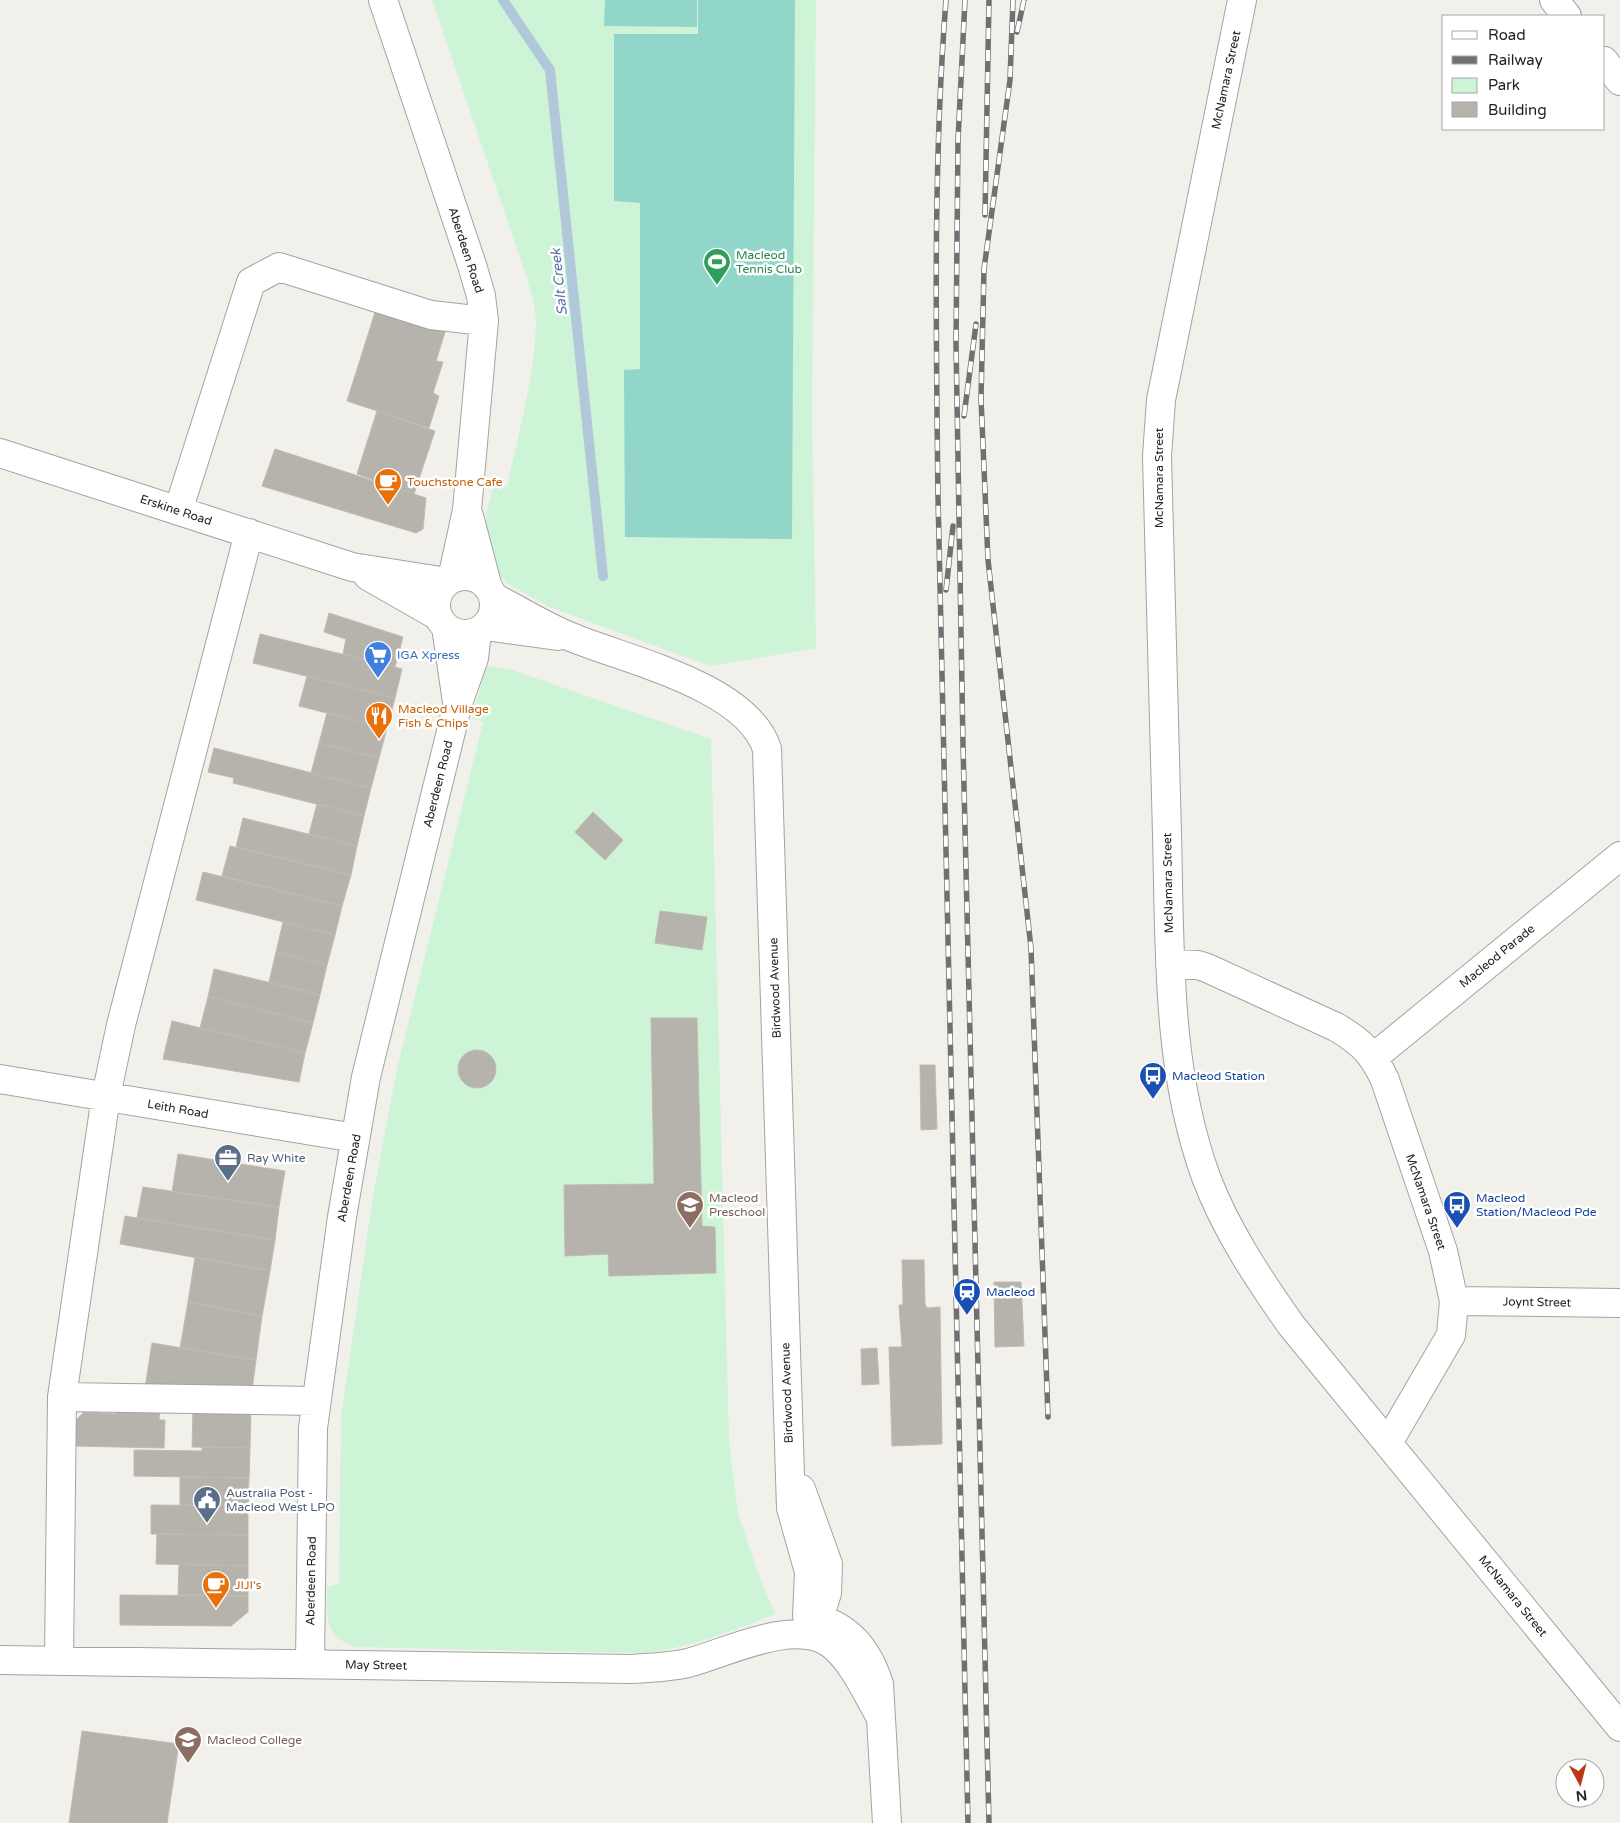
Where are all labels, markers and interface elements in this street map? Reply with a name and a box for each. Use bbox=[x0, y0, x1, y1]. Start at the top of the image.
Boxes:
legend bbox=[1442, 15, 1605, 130]
text: Road bbox=[1488, 26, 1526, 44]
street label: McNamara Street bbox=[1209, 29, 1243, 131]
text: Railway bbox=[1488, 51, 1543, 69]
text: Park bbox=[1488, 76, 1520, 94]
text: Building bbox=[1488, 101, 1547, 119]
street label: Aberdeen Road bbox=[446, 205, 486, 295]
water label: Salt Creek bbox=[547, 246, 571, 316]
sports icon: Macleod Tennis Club bbox=[702, 247, 732, 286]
place label: Macleod Tennis Club bbox=[736, 248, 802, 276]
street label: McNamara Street bbox=[1152, 427, 1166, 528]
cafe icon: Touchstone Cafe bbox=[373, 467, 403, 506]
place label: Touchstone Cafe bbox=[407, 475, 503, 489]
street label: Erskine Road bbox=[138, 492, 214, 528]
supermarket icon: IGA Xpress bbox=[363, 640, 393, 679]
place label: IGA Xpress bbox=[397, 648, 460, 662]
restaurant icon: Macleod Village Fish & Chips bbox=[364, 701, 394, 740]
place label: Macleod Village Fish & Chips bbox=[398, 702, 489, 730]
street label: Aberdeen Road bbox=[420, 739, 456, 829]
street label: McNamara Street bbox=[1160, 832, 1176, 933]
street label: Macleod Parade bbox=[1457, 921, 1538, 991]
street label: Birdwood Avenue bbox=[766, 937, 784, 1039]
bus stop icon: Macleod Station bbox=[1138, 1061, 1168, 1100]
place label: Macleod Station bbox=[1172, 1069, 1265, 1083]
street label: Leith Road bbox=[146, 1097, 210, 1121]
street label: Aberdeen Road bbox=[334, 1133, 364, 1223]
office icon: Ray White bbox=[213, 1143, 243, 1182]
place label: Ray White bbox=[247, 1151, 306, 1165]
street label: McNamara Street bbox=[1403, 1152, 1449, 1252]
school or university icon: Macleod Preschool bbox=[675, 1190, 705, 1229]
bus stop icon: Macleod Station/Macleod Pde bbox=[1442, 1190, 1472, 1229]
place label: Macleod Preschool bbox=[709, 1191, 765, 1219]
place label: Macleod Station/Macleod Pde bbox=[1476, 1191, 1597, 1219]
station icon: Macleod bbox=[952, 1277, 982, 1316]
place label: Macleod bbox=[986, 1285, 1035, 1299]
street label: Joynt Street bbox=[1503, 1294, 1572, 1310]
street label: Birdwood Avenue bbox=[778, 1342, 796, 1444]
public building icon: Australia Post - Macleod West LPO bbox=[192, 1485, 222, 1524]
place label: Australia Post - Macleod West LPO bbox=[226, 1486, 335, 1514]
street label: Aberdeen Road bbox=[303, 1536, 319, 1626]
street label: McNamara Street bbox=[1476, 1552, 1550, 1640]
cafe icon: JIJI's bbox=[201, 1570, 231, 1609]
place label: JIJI's bbox=[235, 1578, 262, 1592]
street label: May Street bbox=[345, 1657, 408, 1673]
school or university icon: Macleod College bbox=[173, 1725, 203, 1764]
place label: Macleod College bbox=[207, 1733, 302, 1747]
north arrow bbox=[1555, 1758, 1605, 1808]
text: N bbox=[1575, 1786, 1588, 1805]

